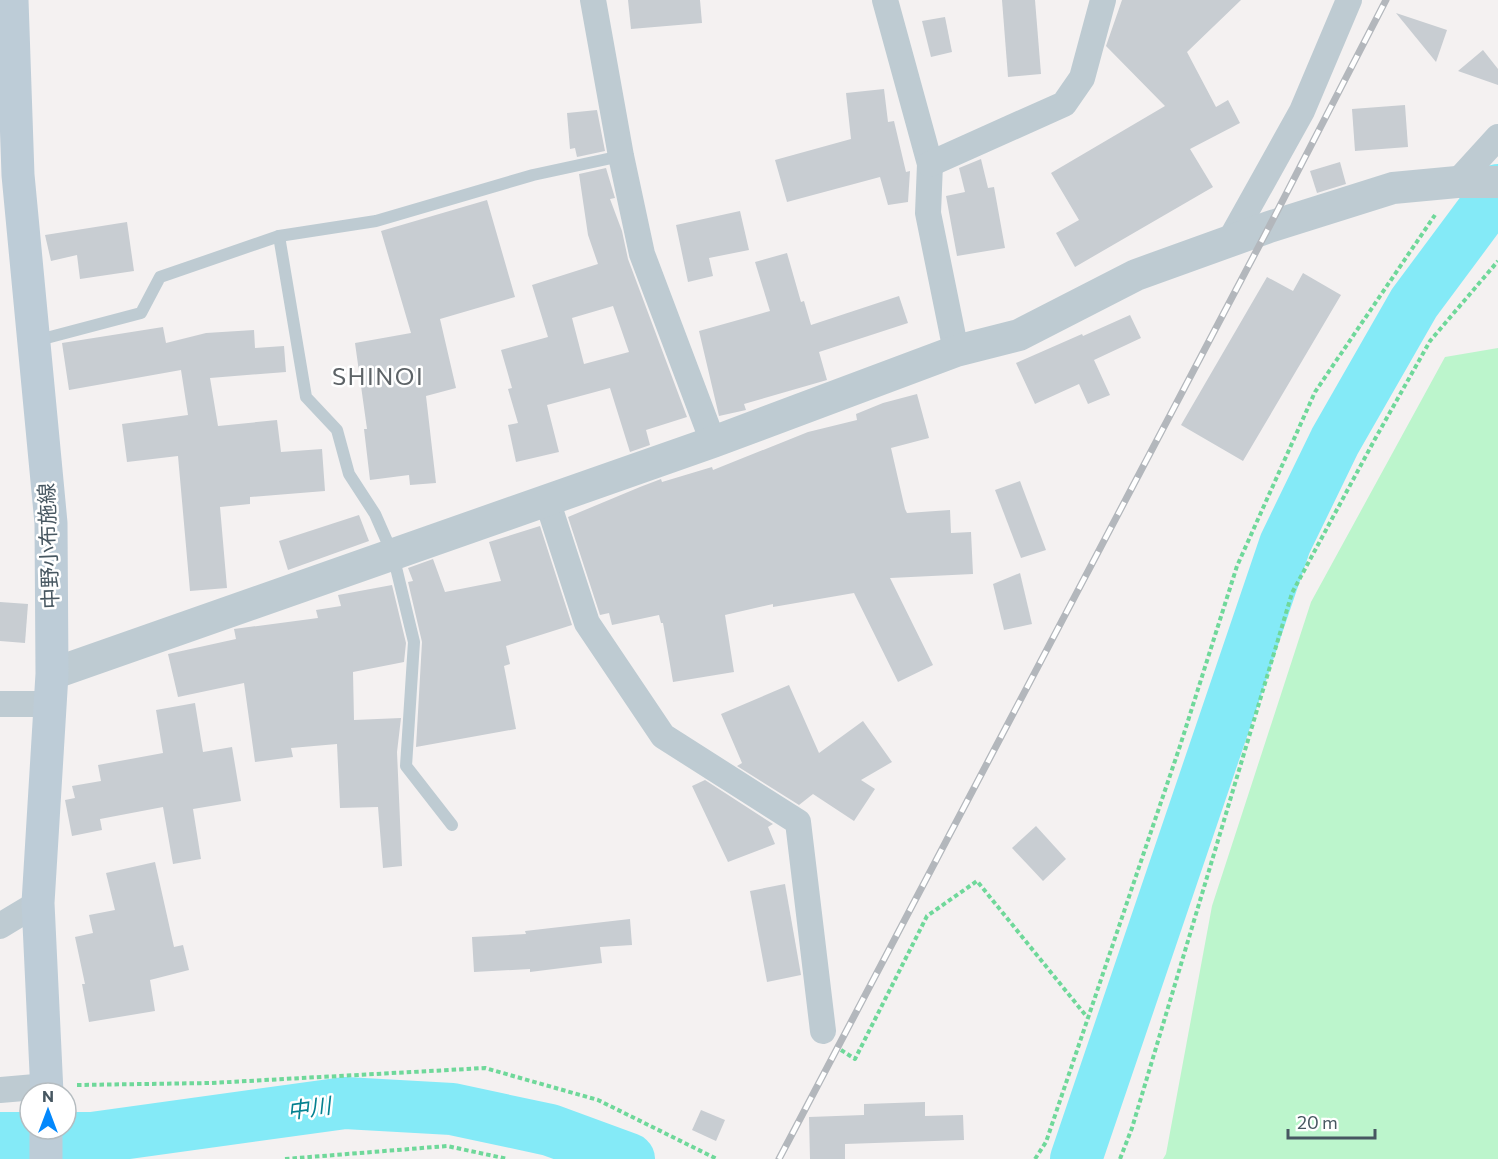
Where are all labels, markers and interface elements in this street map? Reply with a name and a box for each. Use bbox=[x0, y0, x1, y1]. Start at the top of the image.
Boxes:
district label: SHINOI bbox=[332, 361, 424, 390]
street label: 中野小布施線 bbox=[33, 483, 62, 609]
north arrow bbox=[18, 1081, 78, 1141]
text: N bbox=[42, 1086, 54, 1105]
water label: 中川 bbox=[285, 1091, 335, 1124]
scale bar bbox=[1288, 1102, 1375, 1140]
text: 20 m bbox=[1297, 1111, 1338, 1133]

